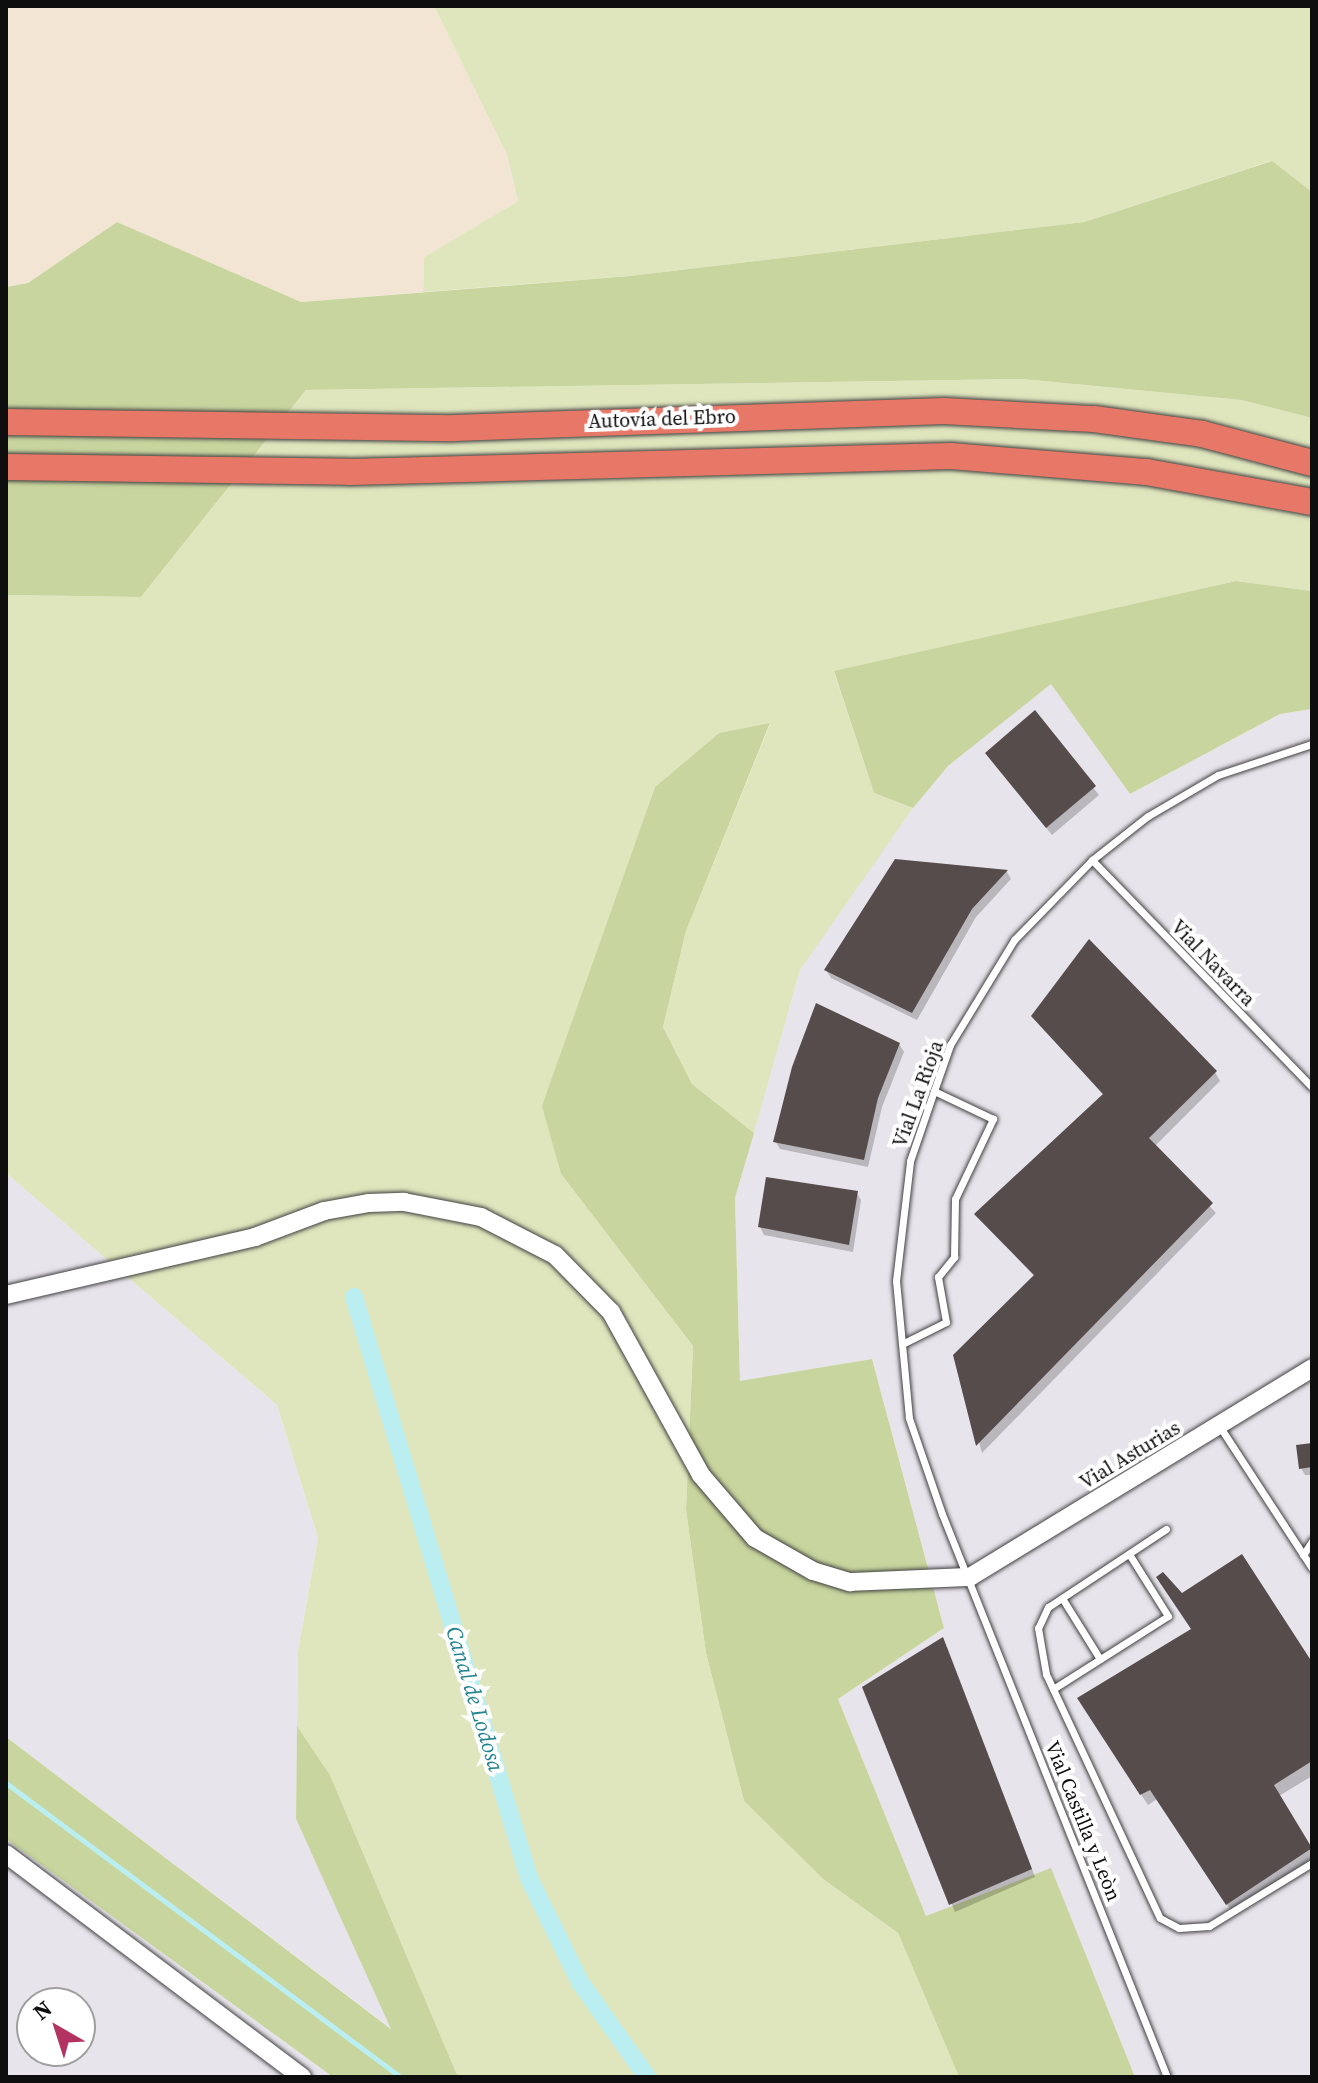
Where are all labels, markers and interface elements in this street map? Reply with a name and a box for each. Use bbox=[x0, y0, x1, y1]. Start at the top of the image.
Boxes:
street label: Autovía del Ebro bbox=[588, 404, 736, 434]
street label: Vial Navarra bbox=[1166, 915, 1260, 1011]
street label: Vial La Rioja bbox=[888, 1037, 948, 1151]
street label: Vial Asturias bbox=[1075, 1416, 1185, 1494]
water label: Canal de Lodosa bbox=[440, 1623, 510, 1775]
street label: Vial Castilla y Leòn bbox=[1040, 1738, 1126, 1904]
north arrow bbox=[16, 1987, 96, 2067]
text: N bbox=[26, 1993, 58, 2027]

